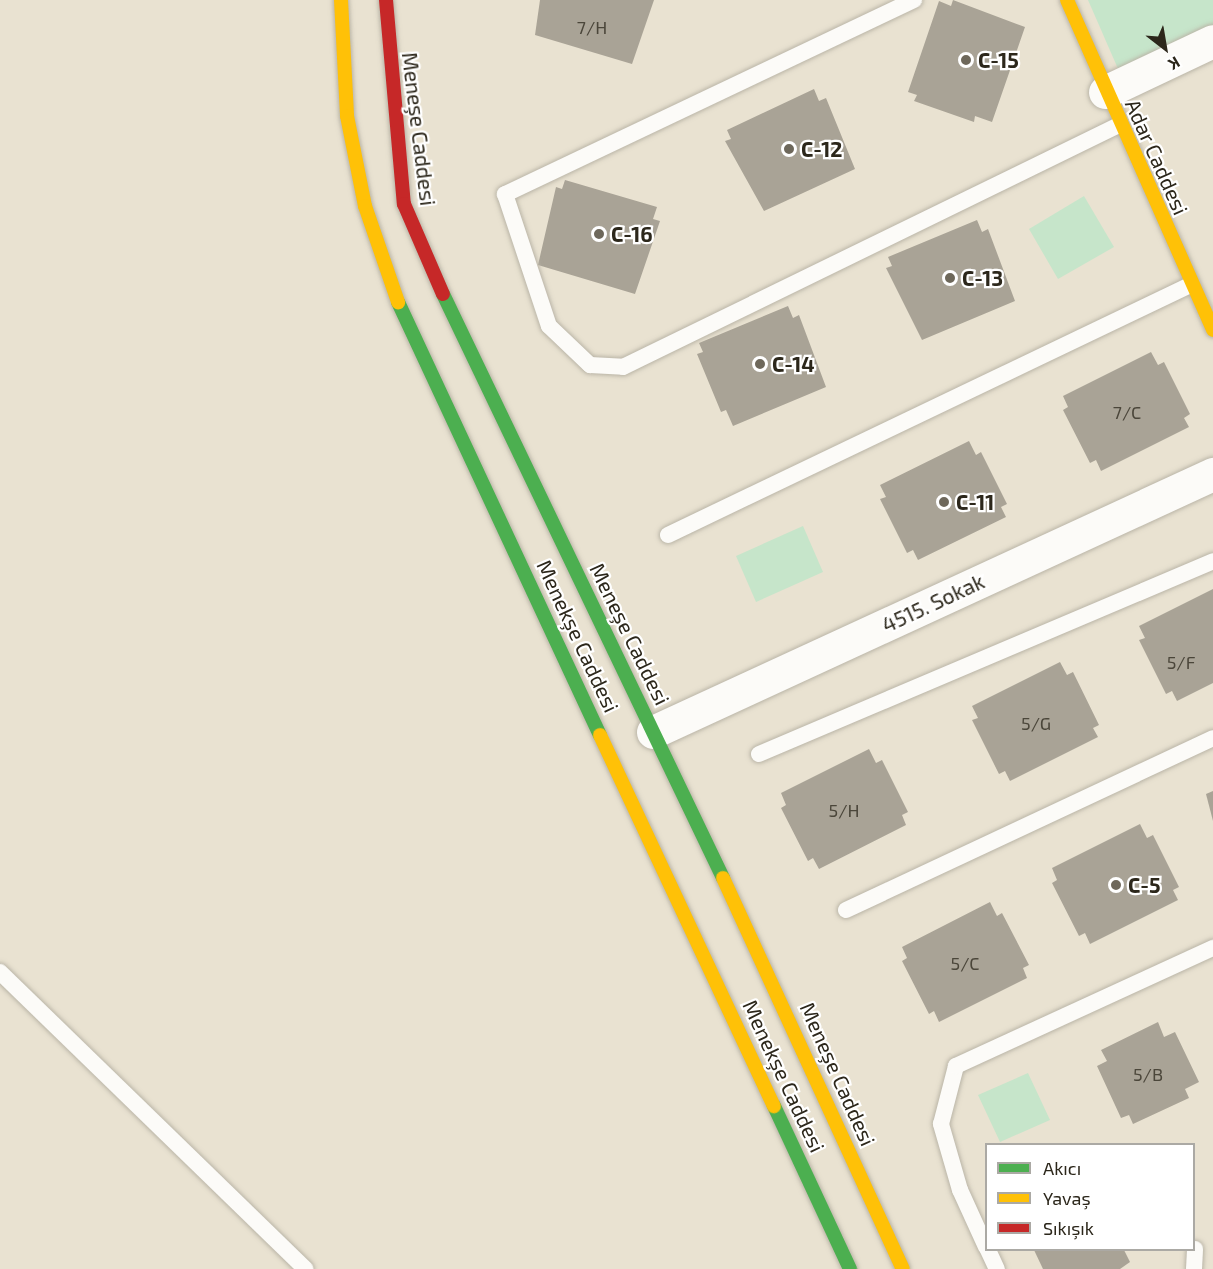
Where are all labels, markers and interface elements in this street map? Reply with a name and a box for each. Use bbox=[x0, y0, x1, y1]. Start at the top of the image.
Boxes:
house number: 7/H bbox=[577, 16, 607, 38]
north arrow bbox=[1135, 18, 1195, 78]
place label: C-15 bbox=[978, 47, 1019, 73]
street label: Meneşe Caddesi bbox=[397, 51, 441, 207]
marker: C-15 bbox=[959, 53, 973, 67]
text: K bbox=[1165, 53, 1184, 75]
street label: Adar Caddesi bbox=[1120, 95, 1194, 219]
place label: C-12 bbox=[801, 136, 843, 162]
marker: C-12 bbox=[782, 142, 796, 156]
place label: C-16 bbox=[611, 221, 653, 247]
marker: C-16 bbox=[592, 227, 606, 241]
place label: C-13 bbox=[962, 265, 1003, 291]
marker: C-13 bbox=[943, 271, 957, 285]
place label: C-14 bbox=[772, 351, 815, 377]
marker: C-14 bbox=[753, 357, 767, 371]
house number: 7/C bbox=[1113, 401, 1141, 423]
place label: C-11 bbox=[956, 489, 994, 515]
marker: C-11 bbox=[937, 495, 951, 509]
street label: Menekşe Caddesi bbox=[532, 556, 624, 716]
street label: Meneşe Caddesi bbox=[585, 559, 675, 709]
street label: 4515. Sokak bbox=[878, 568, 988, 638]
house number: 5/F bbox=[1167, 651, 1195, 673]
house number: 5/G bbox=[1021, 712, 1051, 734]
house number: 5/H bbox=[829, 799, 859, 821]
place label: C-5 bbox=[1128, 872, 1161, 898]
marker: C-5 bbox=[1109, 878, 1123, 892]
house number: 5/C bbox=[951, 952, 979, 974]
street label: Menekşe Caddesi bbox=[738, 996, 830, 1156]
street label: Meneşe Caddesi bbox=[795, 998, 881, 1150]
house number: 5/B bbox=[1133, 1063, 1163, 1085]
legend bbox=[985, 1143, 1195, 1251]
text: Akıcı bbox=[1043, 1157, 1081, 1179]
text: Yavaş bbox=[1043, 1187, 1091, 1209]
text: Sıkışık bbox=[1043, 1217, 1094, 1239]

